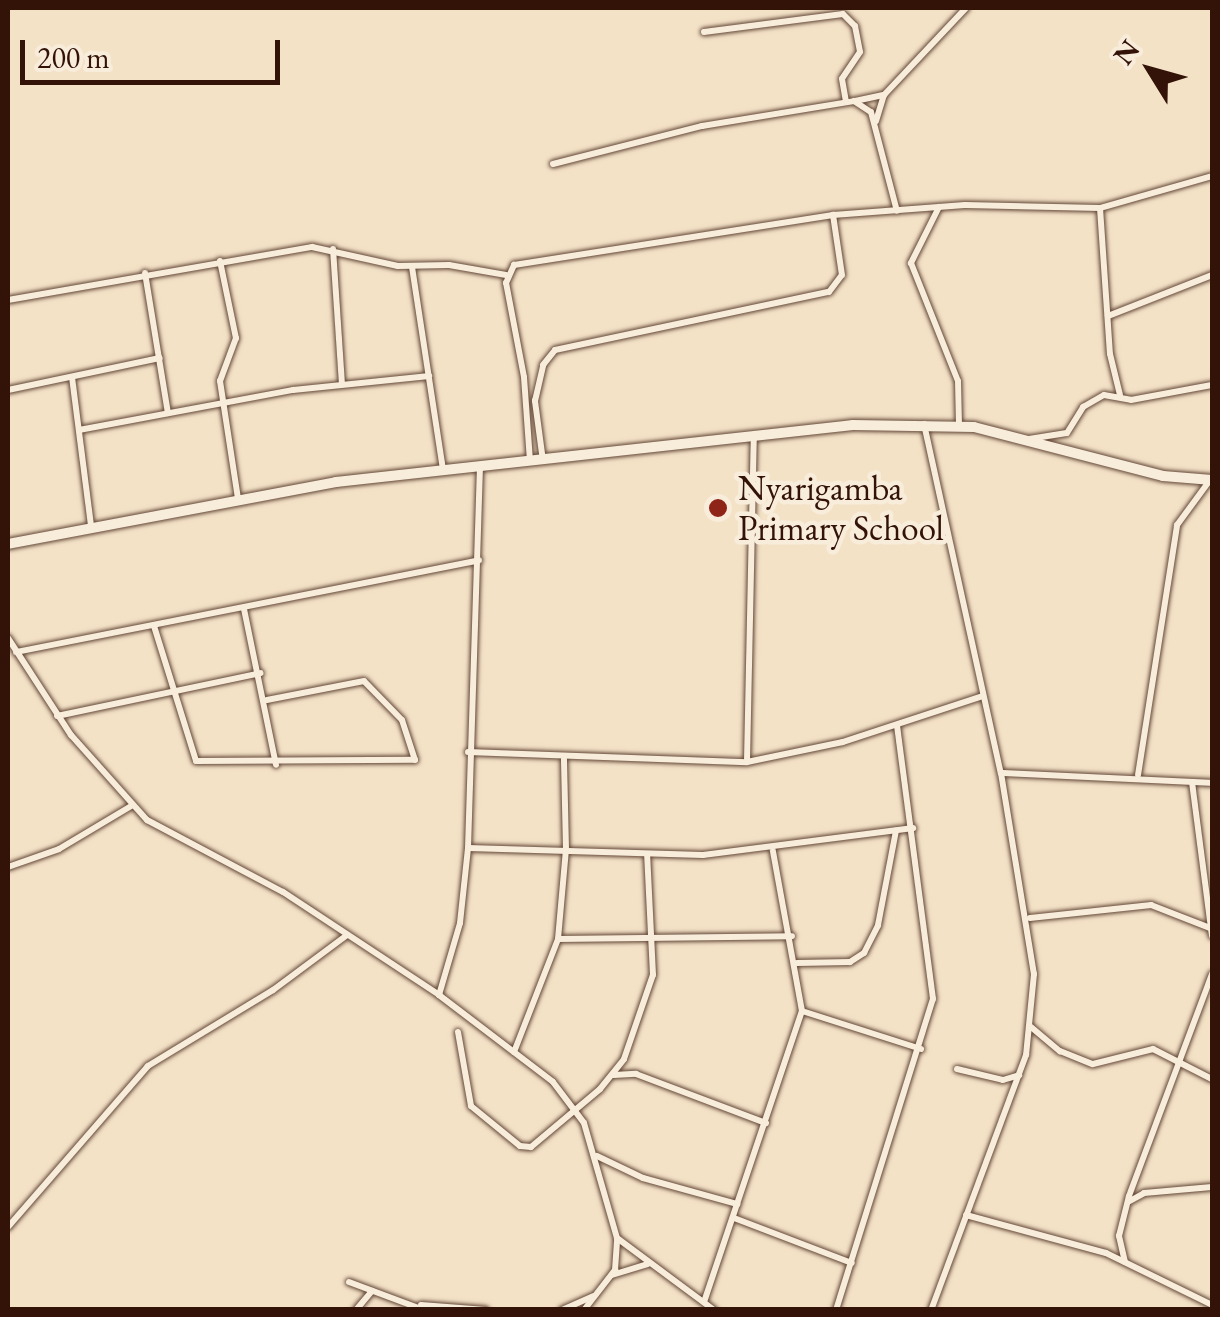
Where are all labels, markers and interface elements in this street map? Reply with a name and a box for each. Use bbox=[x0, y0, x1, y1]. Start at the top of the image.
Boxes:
scale bar bbox=[25, 20, 285, 82]
north arrow bbox=[1100, 20, 1200, 120]
text: N bbox=[1105, 32, 1147, 72]
text: 200 m bbox=[37, 38, 110, 77]
place label: Nyarigamba Primary School bbox=[738, 467, 944, 549]
marker: Nyarigamba Primary School bbox=[707, 497, 729, 519]

